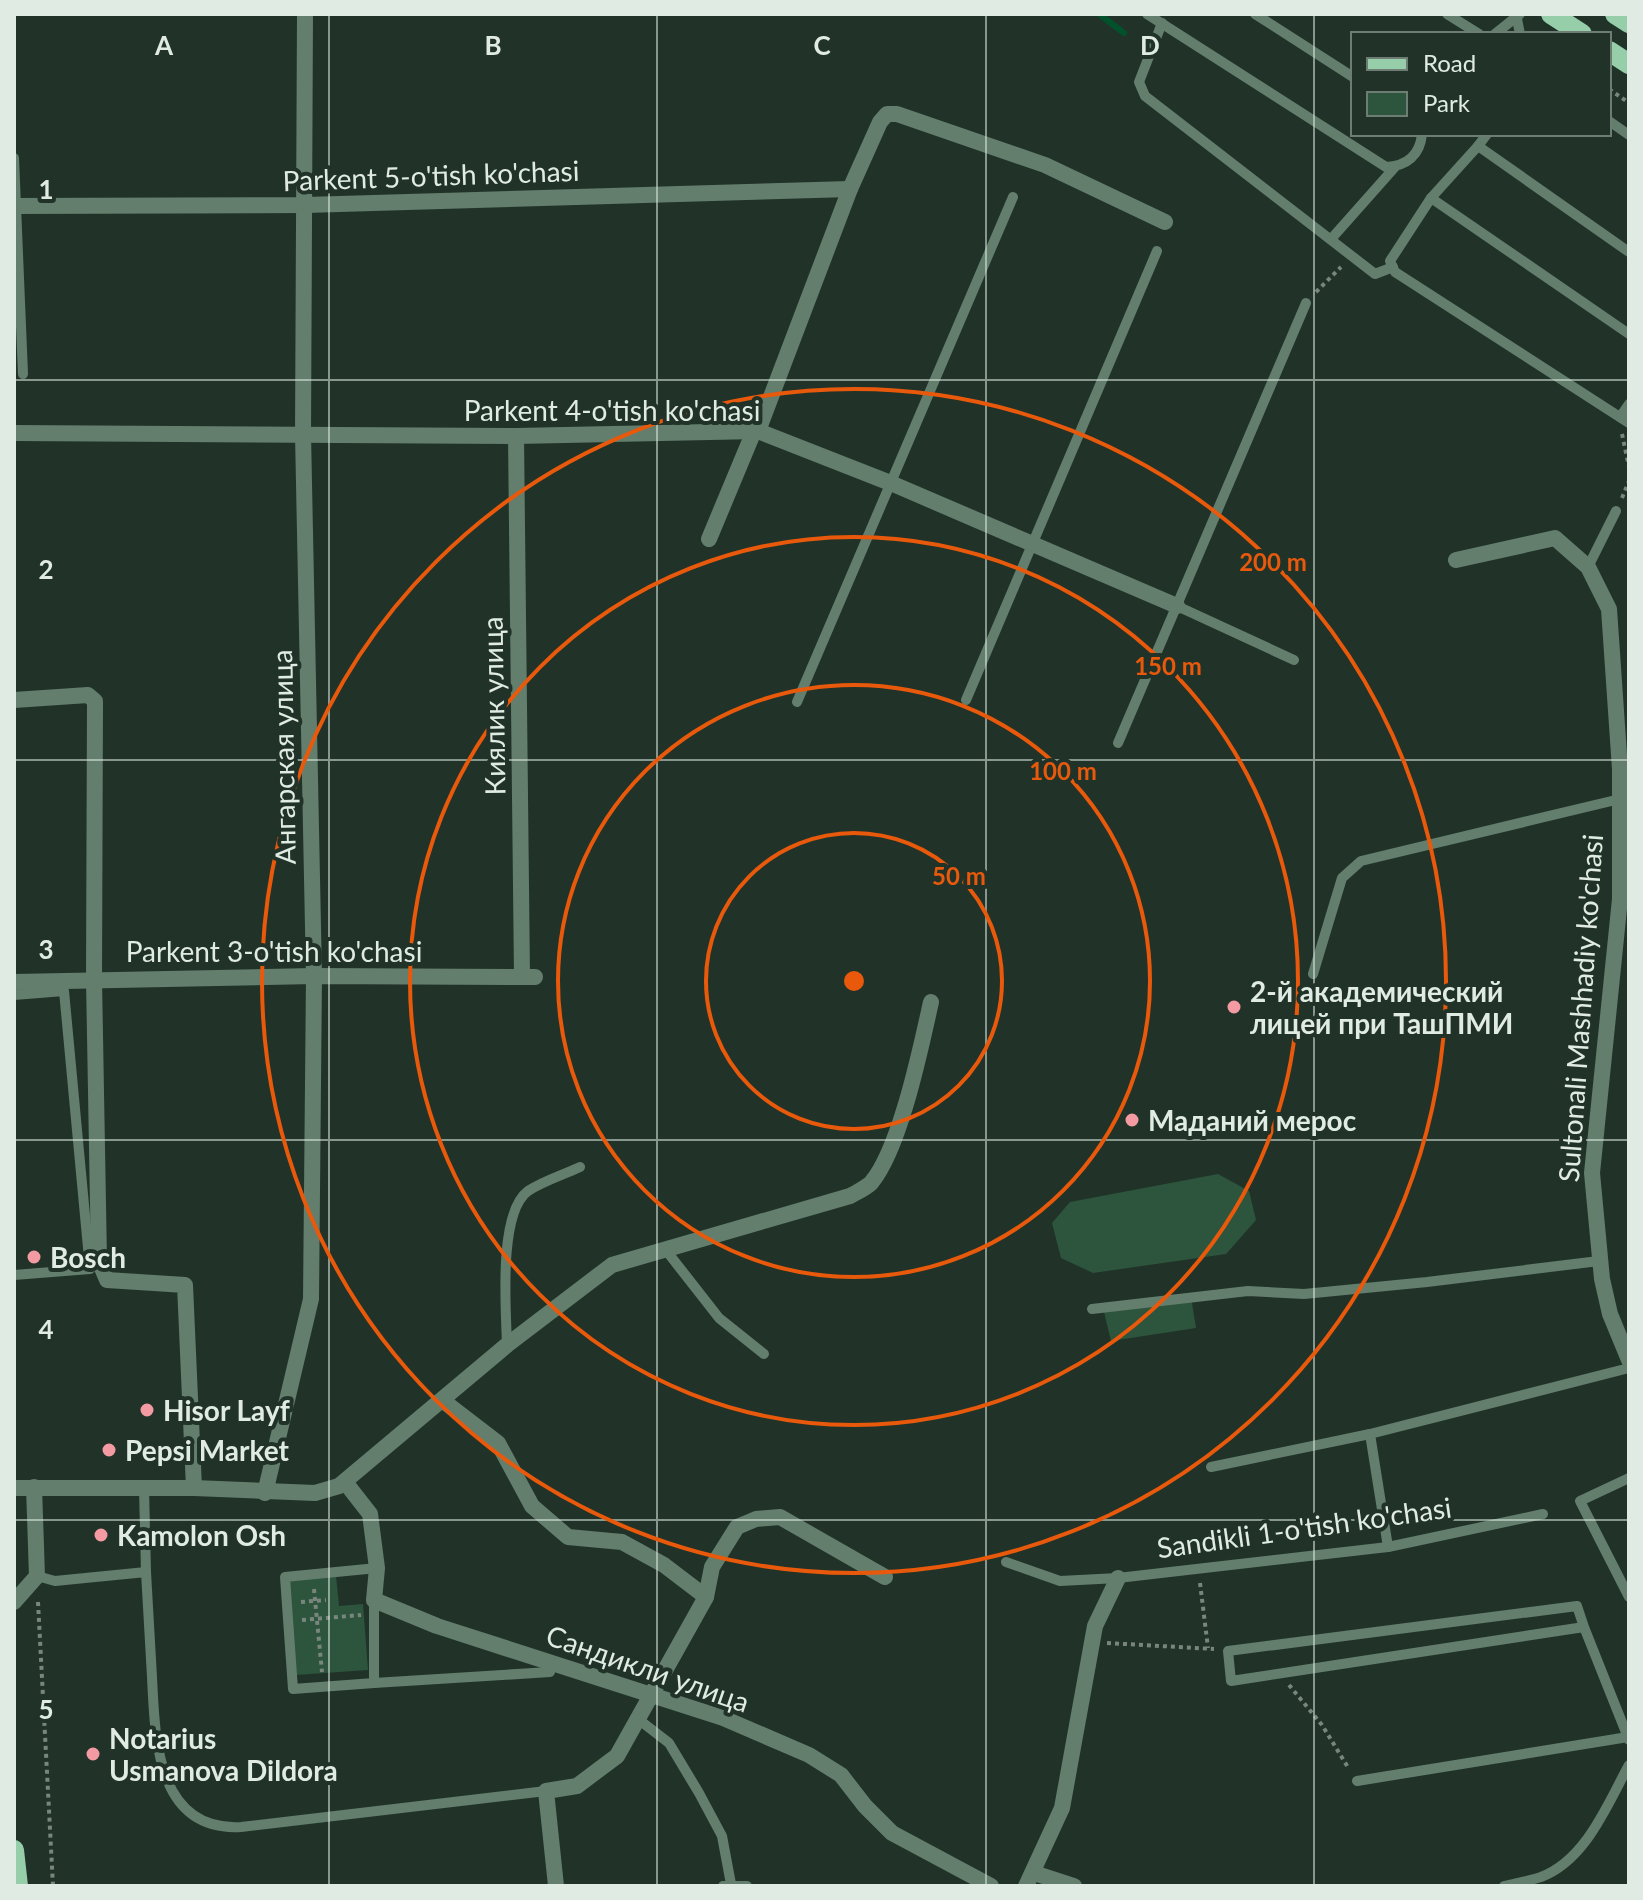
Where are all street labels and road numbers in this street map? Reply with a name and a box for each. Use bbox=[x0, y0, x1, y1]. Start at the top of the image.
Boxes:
street label: Parkent 5-o'tish ko'chasi bbox=[282, 153, 580, 197]
street label: Parkent 4-o'tish ko'chasi bbox=[464, 393, 760, 427]
street label: Киялик улица bbox=[474, 616, 512, 796]
street label: Ангарская улица bbox=[264, 649, 302, 865]
street label: Sultonali Mashhadiy ko'chasi bbox=[1551, 833, 1609, 1183]
street label: Parkent 3-o'tish ko'chasi bbox=[126, 934, 422, 968]
street label: Sandikli 1-o'tish ko'chasi bbox=[1155, 1489, 1453, 1565]
street label: Сандикли улица bbox=[542, 1617, 754, 1719]

